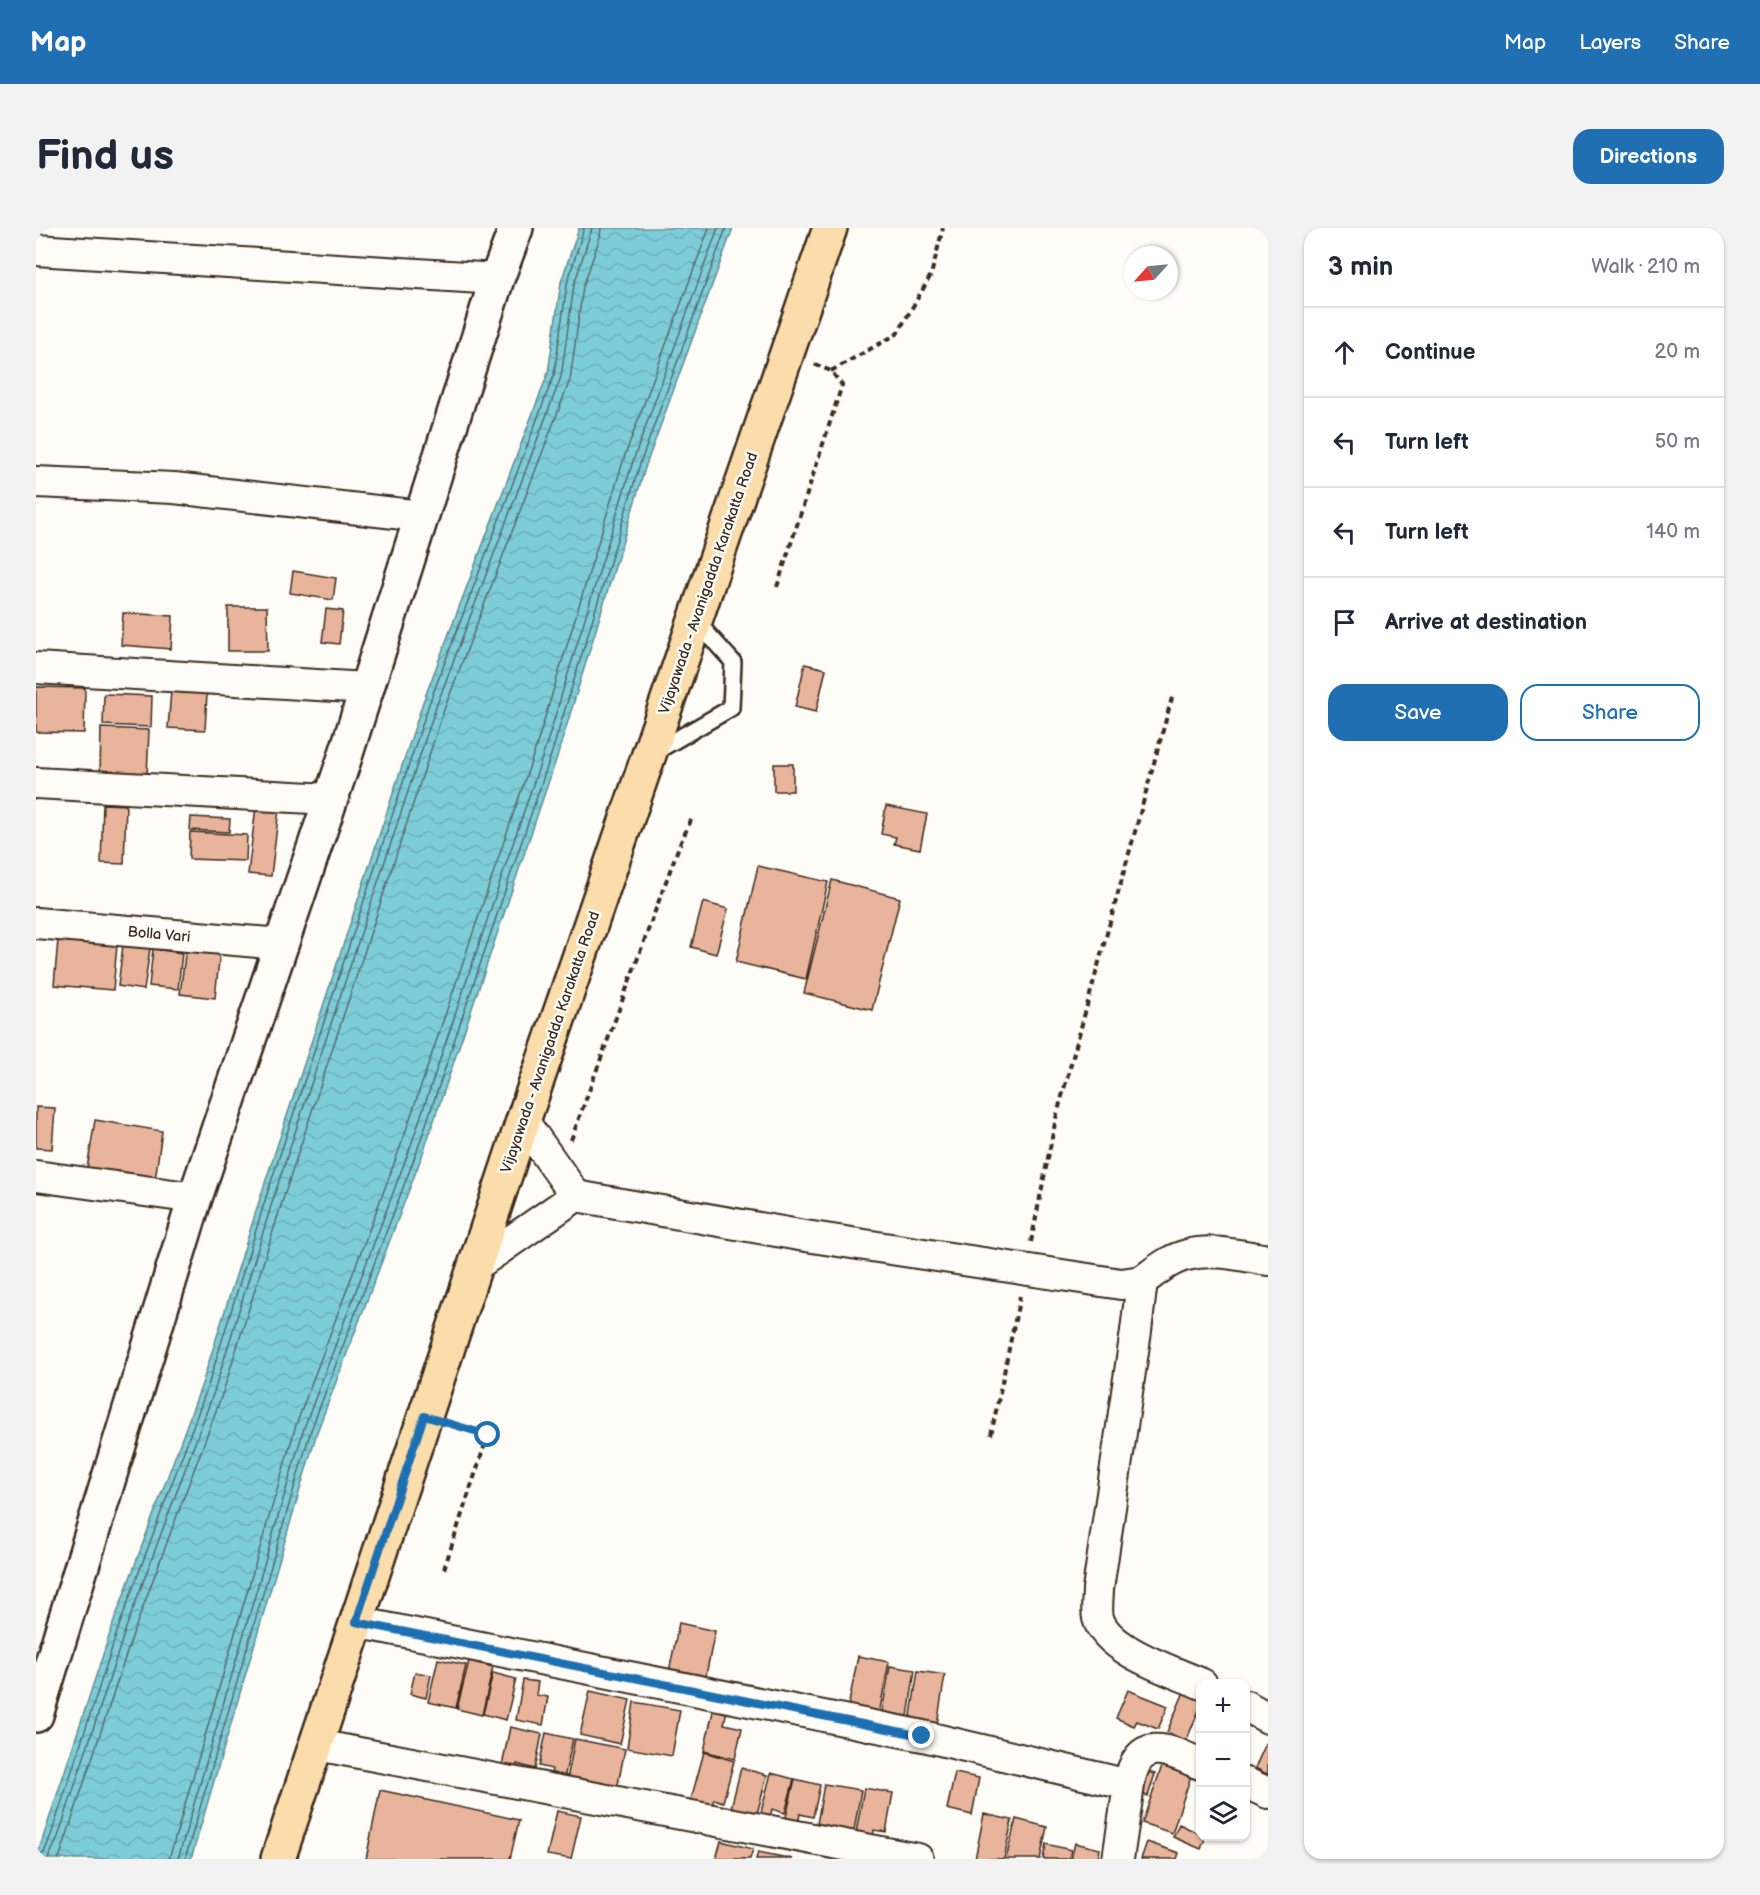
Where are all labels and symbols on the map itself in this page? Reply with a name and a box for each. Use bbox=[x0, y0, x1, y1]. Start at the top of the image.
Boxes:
north arrow bbox=[1124, 246, 1178, 300]
street label: Vijayawada - Avanigadda Karakatta Road bbox=[655, 450, 762, 717]
street label: Vijayawada - Avanigadda Karakatta Road bbox=[497, 909, 604, 1176]
street label: Bolla Vari bbox=[127, 922, 191, 947]
route start bbox=[474, 1421, 500, 1447]
route end bbox=[908, 1722, 934, 1748]

